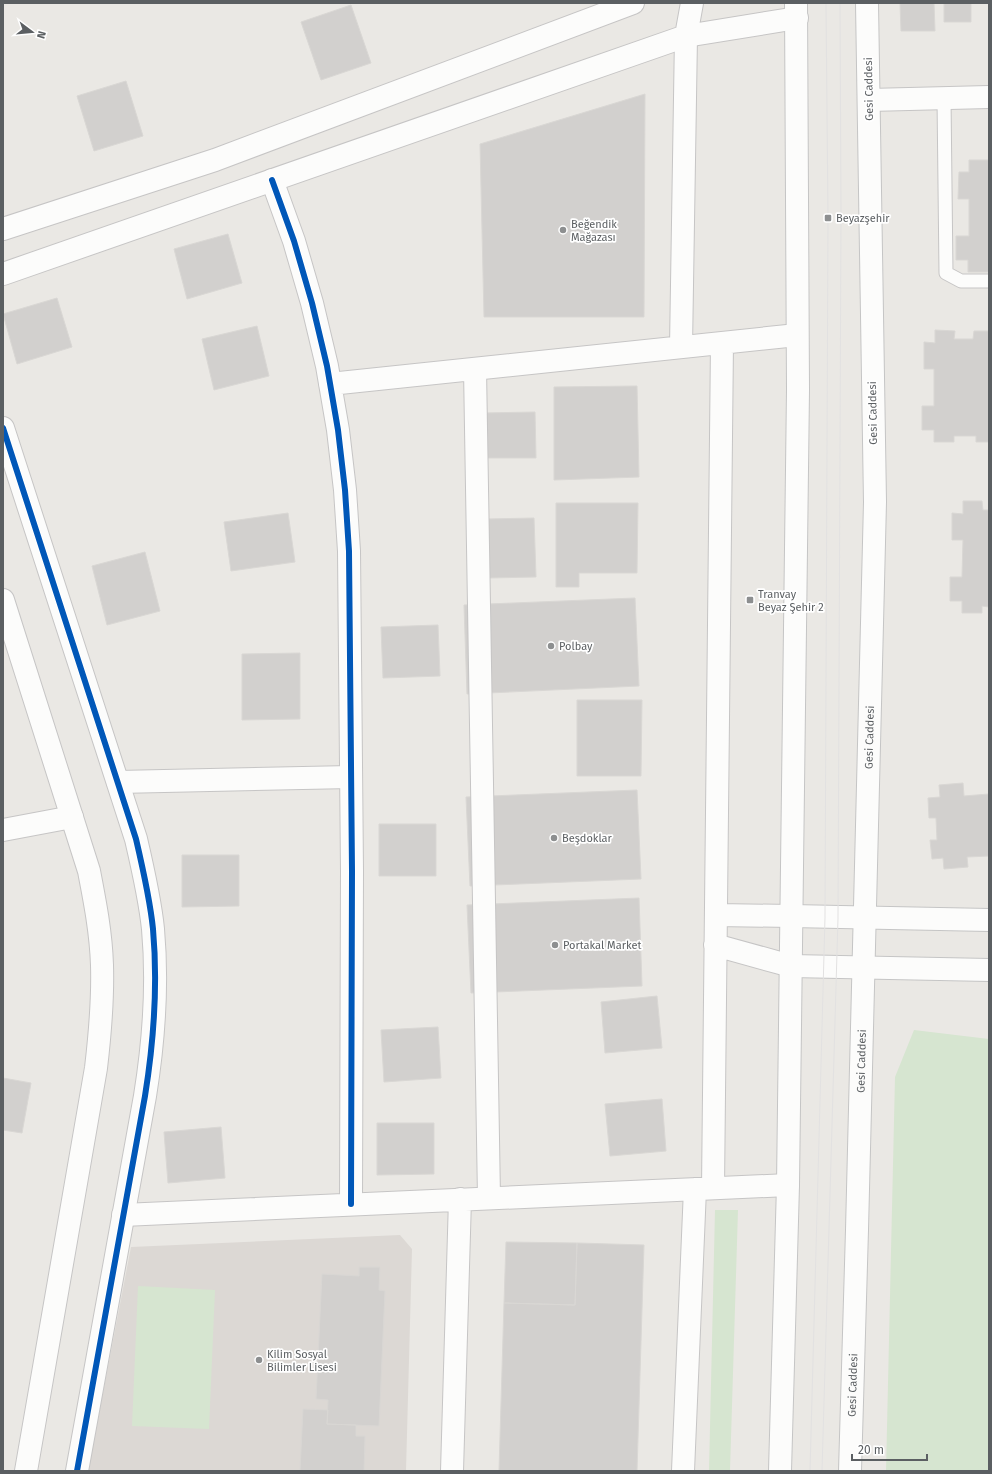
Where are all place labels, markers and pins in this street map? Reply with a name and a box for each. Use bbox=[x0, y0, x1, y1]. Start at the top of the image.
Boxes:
place label: Beyazşehir bbox=[836, 212, 890, 225]
marker: Beyazşehir bbox=[823, 213, 833, 223]
place label: Beğendik Mağazası bbox=[571, 218, 617, 244]
marker: Beğendik Mağazası bbox=[558, 225, 568, 235]
place label: Tranvay Beyaz Şehir 2 bbox=[758, 588, 824, 614]
marker: Tranvay Beyaz Şehir 2 bbox=[745, 595, 755, 605]
place label: Polbay bbox=[559, 640, 593, 653]
marker: Polbay bbox=[546, 641, 556, 651]
place label: Beşdoklar bbox=[562, 832, 613, 845]
marker: Beşdoklar bbox=[549, 833, 559, 843]
place label: Portakal Market bbox=[563, 939, 641, 952]
marker: Portakal Market bbox=[550, 940, 560, 950]
place label: Kilim Sosyal Bilimler Lisesi bbox=[267, 1348, 337, 1374]
marker: Kilim Sosyal Bilimler Lisesi bbox=[254, 1355, 264, 1365]

